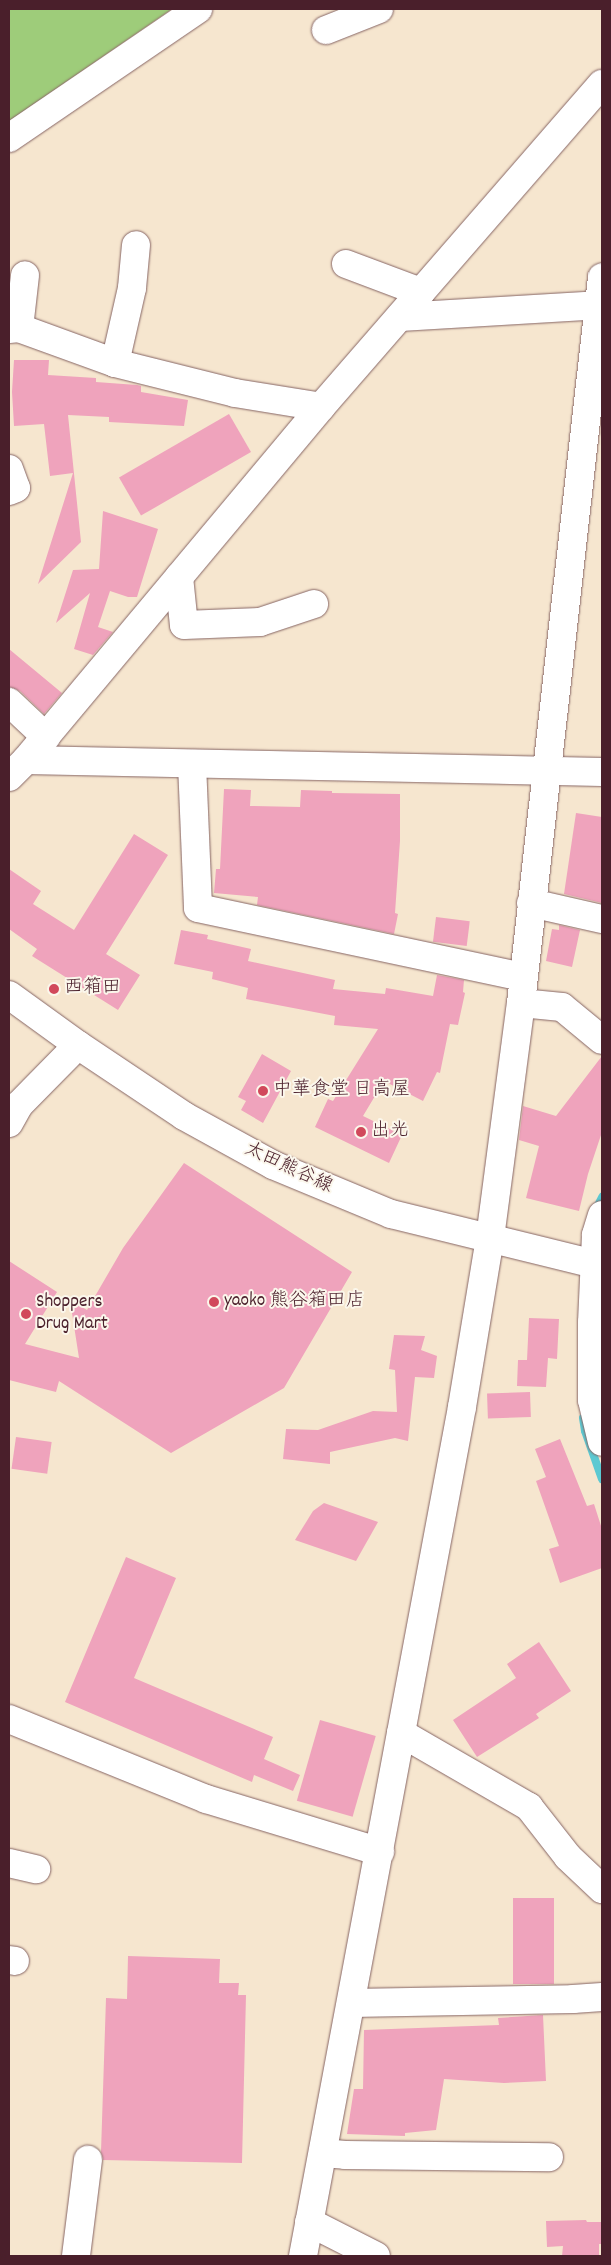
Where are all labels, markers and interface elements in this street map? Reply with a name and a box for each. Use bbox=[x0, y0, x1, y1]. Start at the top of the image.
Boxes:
place label: 西箱田 bbox=[64, 978, 121, 1000]
marker: 西箱田 bbox=[48, 983, 60, 995]
place label: 中華食堂 日高屋 bbox=[273, 1080, 410, 1102]
marker: 中華食堂 日高屋 bbox=[257, 1085, 269, 1097]
place label: 出光 bbox=[371, 1121, 409, 1143]
marker: 出光 bbox=[355, 1126, 367, 1138]
street label: 太田熊谷線 bbox=[240, 1139, 336, 1199]
place label: yaoko 熊谷箱田店 bbox=[224, 1291, 365, 1313]
place label: Shoppers Drug Mart bbox=[36, 1292, 108, 1336]
marker: yaoko 熊谷箱田店 bbox=[208, 1296, 220, 1308]
marker: Shoppers Drug Mart bbox=[20, 1308, 32, 1320]

